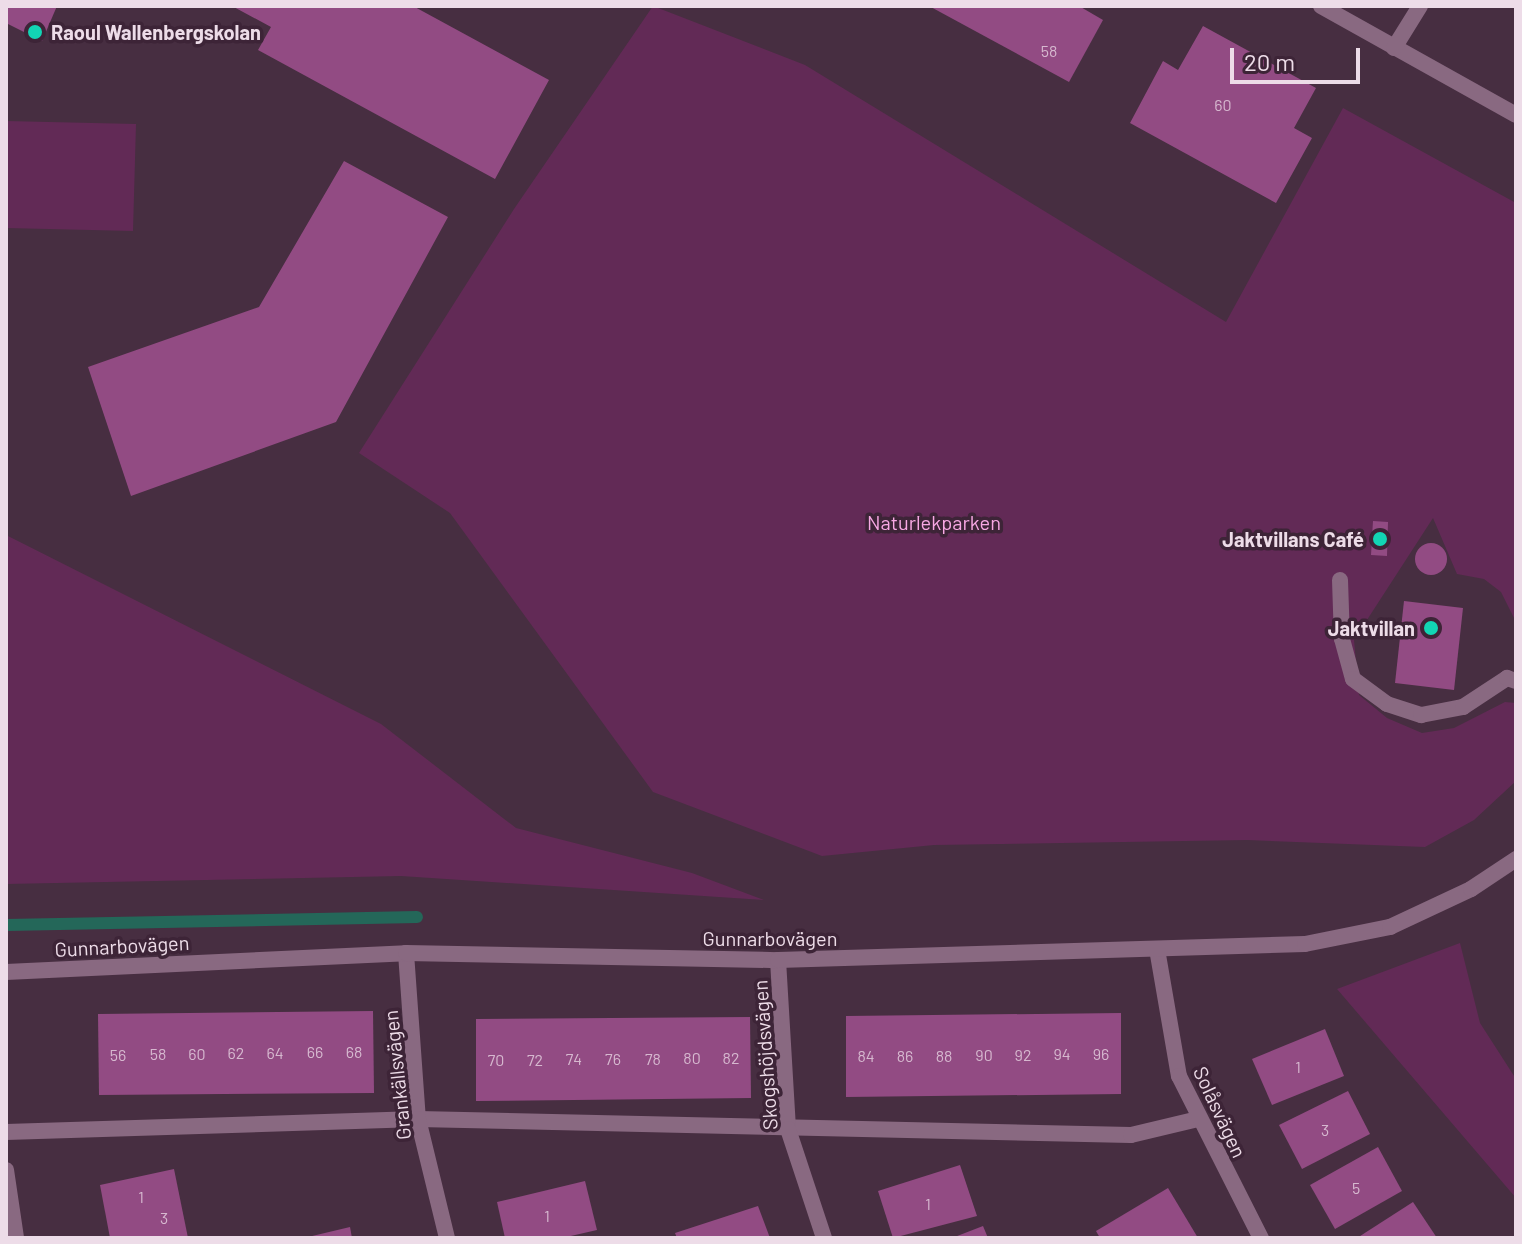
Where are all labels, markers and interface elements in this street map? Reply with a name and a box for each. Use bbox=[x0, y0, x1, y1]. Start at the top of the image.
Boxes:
place label: Raoul Wallenbergskolan bbox=[51, 20, 261, 44]
marker: Raoul Wallenbergskolan bbox=[26, 23, 44, 41]
scale bar bbox=[1234, 32, 1364, 82]
house number: 58 bbox=[1041, 41, 1057, 61]
text: 20 m bbox=[1244, 47, 1295, 76]
house number: 60 bbox=[1214, 95, 1232, 115]
park label: Naturlekparken bbox=[867, 510, 1001, 534]
place label: Jaktvillans Café bbox=[1222, 527, 1364, 551]
marker: Jaktvillans Café bbox=[1371, 530, 1389, 548]
place label: Jaktvillan bbox=[1328, 616, 1415, 640]
marker: Jaktvillan bbox=[1422, 619, 1440, 637]
street label: Gunnarbovägen bbox=[703, 926, 837, 950]
street label: Gunnarbovägen bbox=[54, 930, 190, 962]
street label: Skogshöjdsvägen bbox=[748, 979, 782, 1131]
street label: Grankällsvägen bbox=[378, 1009, 416, 1141]
house number: 66 bbox=[307, 1042, 323, 1062]
house number: 68 bbox=[346, 1042, 362, 1062]
house number: 62 bbox=[228, 1043, 244, 1063]
house number: 64 bbox=[266, 1043, 284, 1063]
house number: 58 bbox=[150, 1044, 166, 1064]
house number: 60 bbox=[188, 1044, 206, 1064]
house number: 94 bbox=[1053, 1044, 1071, 1064]
house number: 96 bbox=[1093, 1044, 1109, 1064]
house number: 56 bbox=[110, 1045, 126, 1065]
house number: 90 bbox=[975, 1045, 993, 1065]
house number: 92 bbox=[1015, 1045, 1031, 1065]
house number: 84 bbox=[857, 1046, 875, 1066]
house number: 86 bbox=[897, 1046, 913, 1066]
house number: 88 bbox=[936, 1046, 952, 1066]
house number: 80 bbox=[683, 1048, 701, 1068]
house number: 82 bbox=[723, 1048, 739, 1068]
house number: 74 bbox=[566, 1049, 582, 1069]
house number: 76 bbox=[605, 1049, 621, 1069]
house number: 78 bbox=[645, 1049, 661, 1069]
house number: 70 bbox=[488, 1050, 504, 1070]
house number: 72 bbox=[527, 1050, 543, 1070]
house number: 1 bbox=[1295, 1057, 1301, 1077]
street label: Solåsvägen bbox=[1188, 1063, 1252, 1161]
house number: 3 bbox=[1321, 1120, 1329, 1140]
house number: 5 bbox=[1352, 1178, 1360, 1198]
house number: 1 bbox=[138, 1187, 144, 1207]
house number: 1 bbox=[925, 1194, 931, 1214]
house number: 1 bbox=[544, 1206, 550, 1226]
house number: 3 bbox=[160, 1208, 168, 1228]

